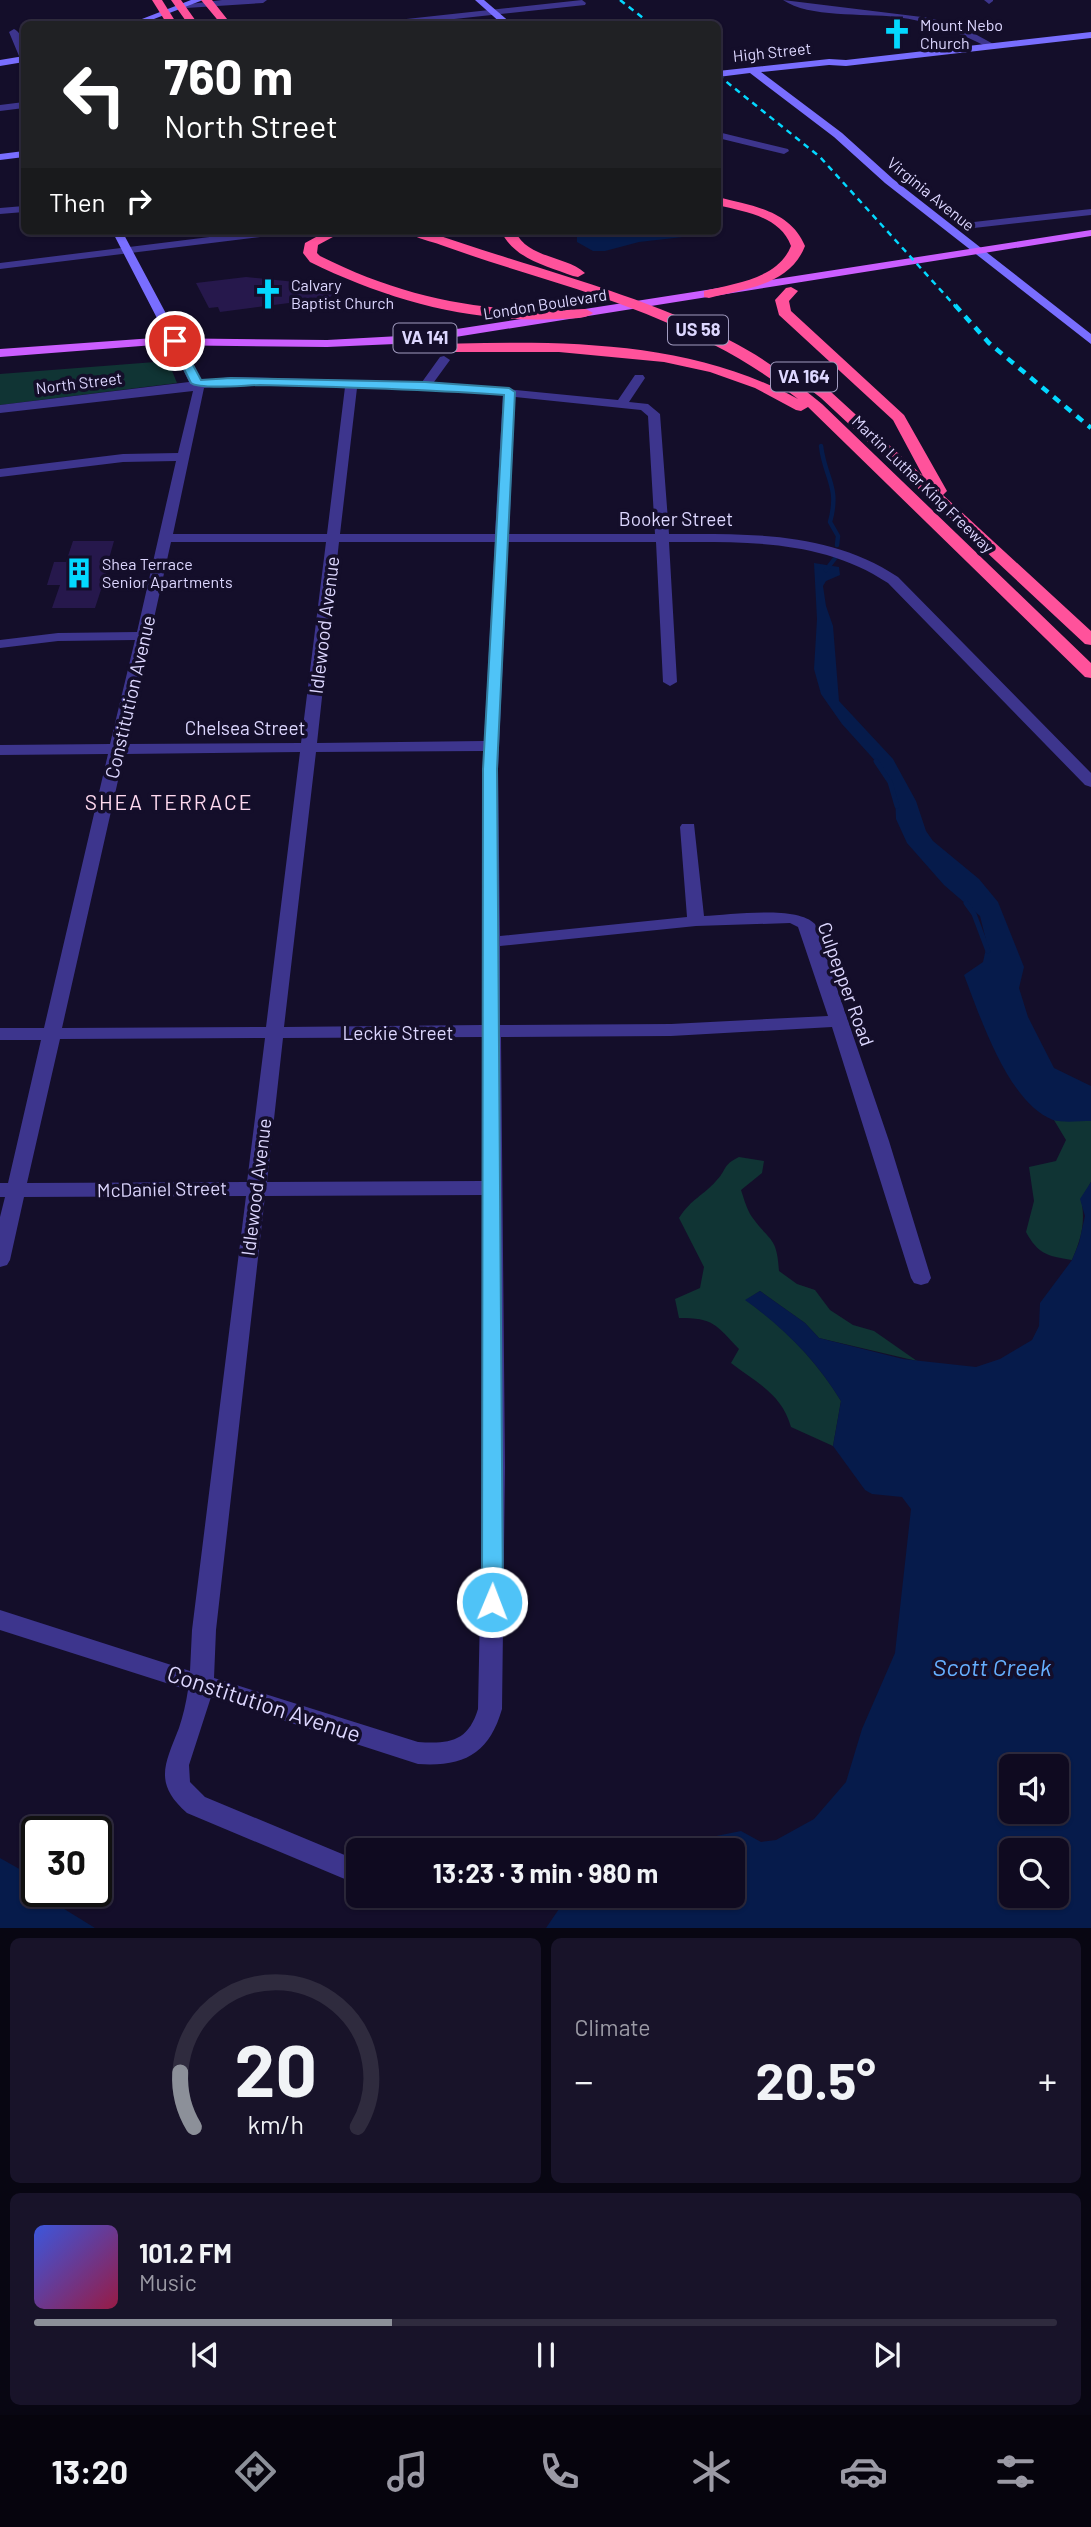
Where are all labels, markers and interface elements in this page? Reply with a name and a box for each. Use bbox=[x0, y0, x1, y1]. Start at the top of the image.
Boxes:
place label: Mount Nebo Church bbox=[920, 15, 1003, 52]
church icon: Mount Nebo Church bbox=[880, 17, 914, 51]
street label: High Street bbox=[732, 38, 812, 65]
text: 760 m bbox=[164, 46, 293, 105]
icon: left bbox=[49, 49, 140, 140]
text: North Street bbox=[164, 106, 338, 144]
street label: Virginia Avenue bbox=[884, 153, 979, 235]
icon: right bbox=[120, 182, 158, 220]
text: Then bbox=[49, 186, 106, 217]
place label: Calvary Baptist Church bbox=[291, 275, 394, 312]
church icon: Calvary Baptist Church bbox=[251, 277, 285, 311]
street label: London Boulevard bbox=[482, 284, 608, 323]
pin bbox=[145, 311, 205, 371]
road number: US 58 bbox=[668, 316, 728, 344]
icon: arrive bbox=[156, 322, 194, 360]
road number: VA 141 bbox=[394, 324, 457, 352]
road number: VA 164 bbox=[771, 362, 837, 391]
street label: North Street bbox=[35, 368, 123, 397]
street label: Martin Luther King Freeway bbox=[849, 411, 999, 557]
street label: Booker Street bbox=[619, 507, 733, 530]
place label: Shea Terrace Senior Apartments bbox=[102, 554, 233, 591]
street label: Idlewood Avenue bbox=[304, 555, 343, 695]
building icon: Shea Terrace Senior Apartments bbox=[62, 556, 96, 590]
street label: Constitution Avenue bbox=[100, 613, 159, 781]
street label: Chelsea Street bbox=[185, 716, 305, 739]
district label: SHEA TERRACE bbox=[85, 789, 253, 814]
street label: Culpepper Road bbox=[813, 919, 880, 1049]
street label: Leckie Street bbox=[343, 1021, 453, 1044]
street label: Idlewood Avenue bbox=[236, 1117, 275, 1257]
street label: McDaniel Street bbox=[97, 1176, 227, 1201]
position arrow bbox=[455, 1565, 529, 1639]
water label: Scott Creek bbox=[933, 1652, 1052, 1681]
street label: Constitution Avenue bbox=[164, 1659, 365, 1748]
map controls bbox=[999, 1754, 1069, 1908]
button: sound bbox=[999, 1754, 1069, 1824]
speed limit sign: 30 bbox=[21, 1816, 112, 1907]
button: search bbox=[999, 1838, 1069, 1908]
text: 13:23 · 3 min · 980 m bbox=[433, 1857, 658, 1888]
text: Climate bbox=[575, 2013, 651, 2041]
text: 20 bbox=[234, 2024, 316, 2112]
text: 20.5° bbox=[756, 2048, 876, 2110]
text: − bbox=[575, 2057, 594, 2103]
text: + bbox=[1038, 2057, 1057, 2103]
text: km/h bbox=[247, 2108, 304, 2138]
text: 101.2 FM bbox=[139, 2237, 232, 2268]
text: Music bbox=[139, 2268, 197, 2296]
icon: previous bbox=[186, 2336, 224, 2374]
icon: pause bbox=[527, 2336, 565, 2374]
icon: next bbox=[868, 2336, 906, 2374]
icon: directions bbox=[231, 2447, 280, 2496]
icon: music bbox=[383, 2447, 432, 2496]
icon: phone bbox=[535, 2447, 584, 2496]
icon: climate bbox=[687, 2447, 736, 2496]
icon: car bbox=[839, 2447, 888, 2496]
icon: filters bbox=[991, 2447, 1040, 2496]
text: 13:20 bbox=[51, 2452, 128, 2490]

